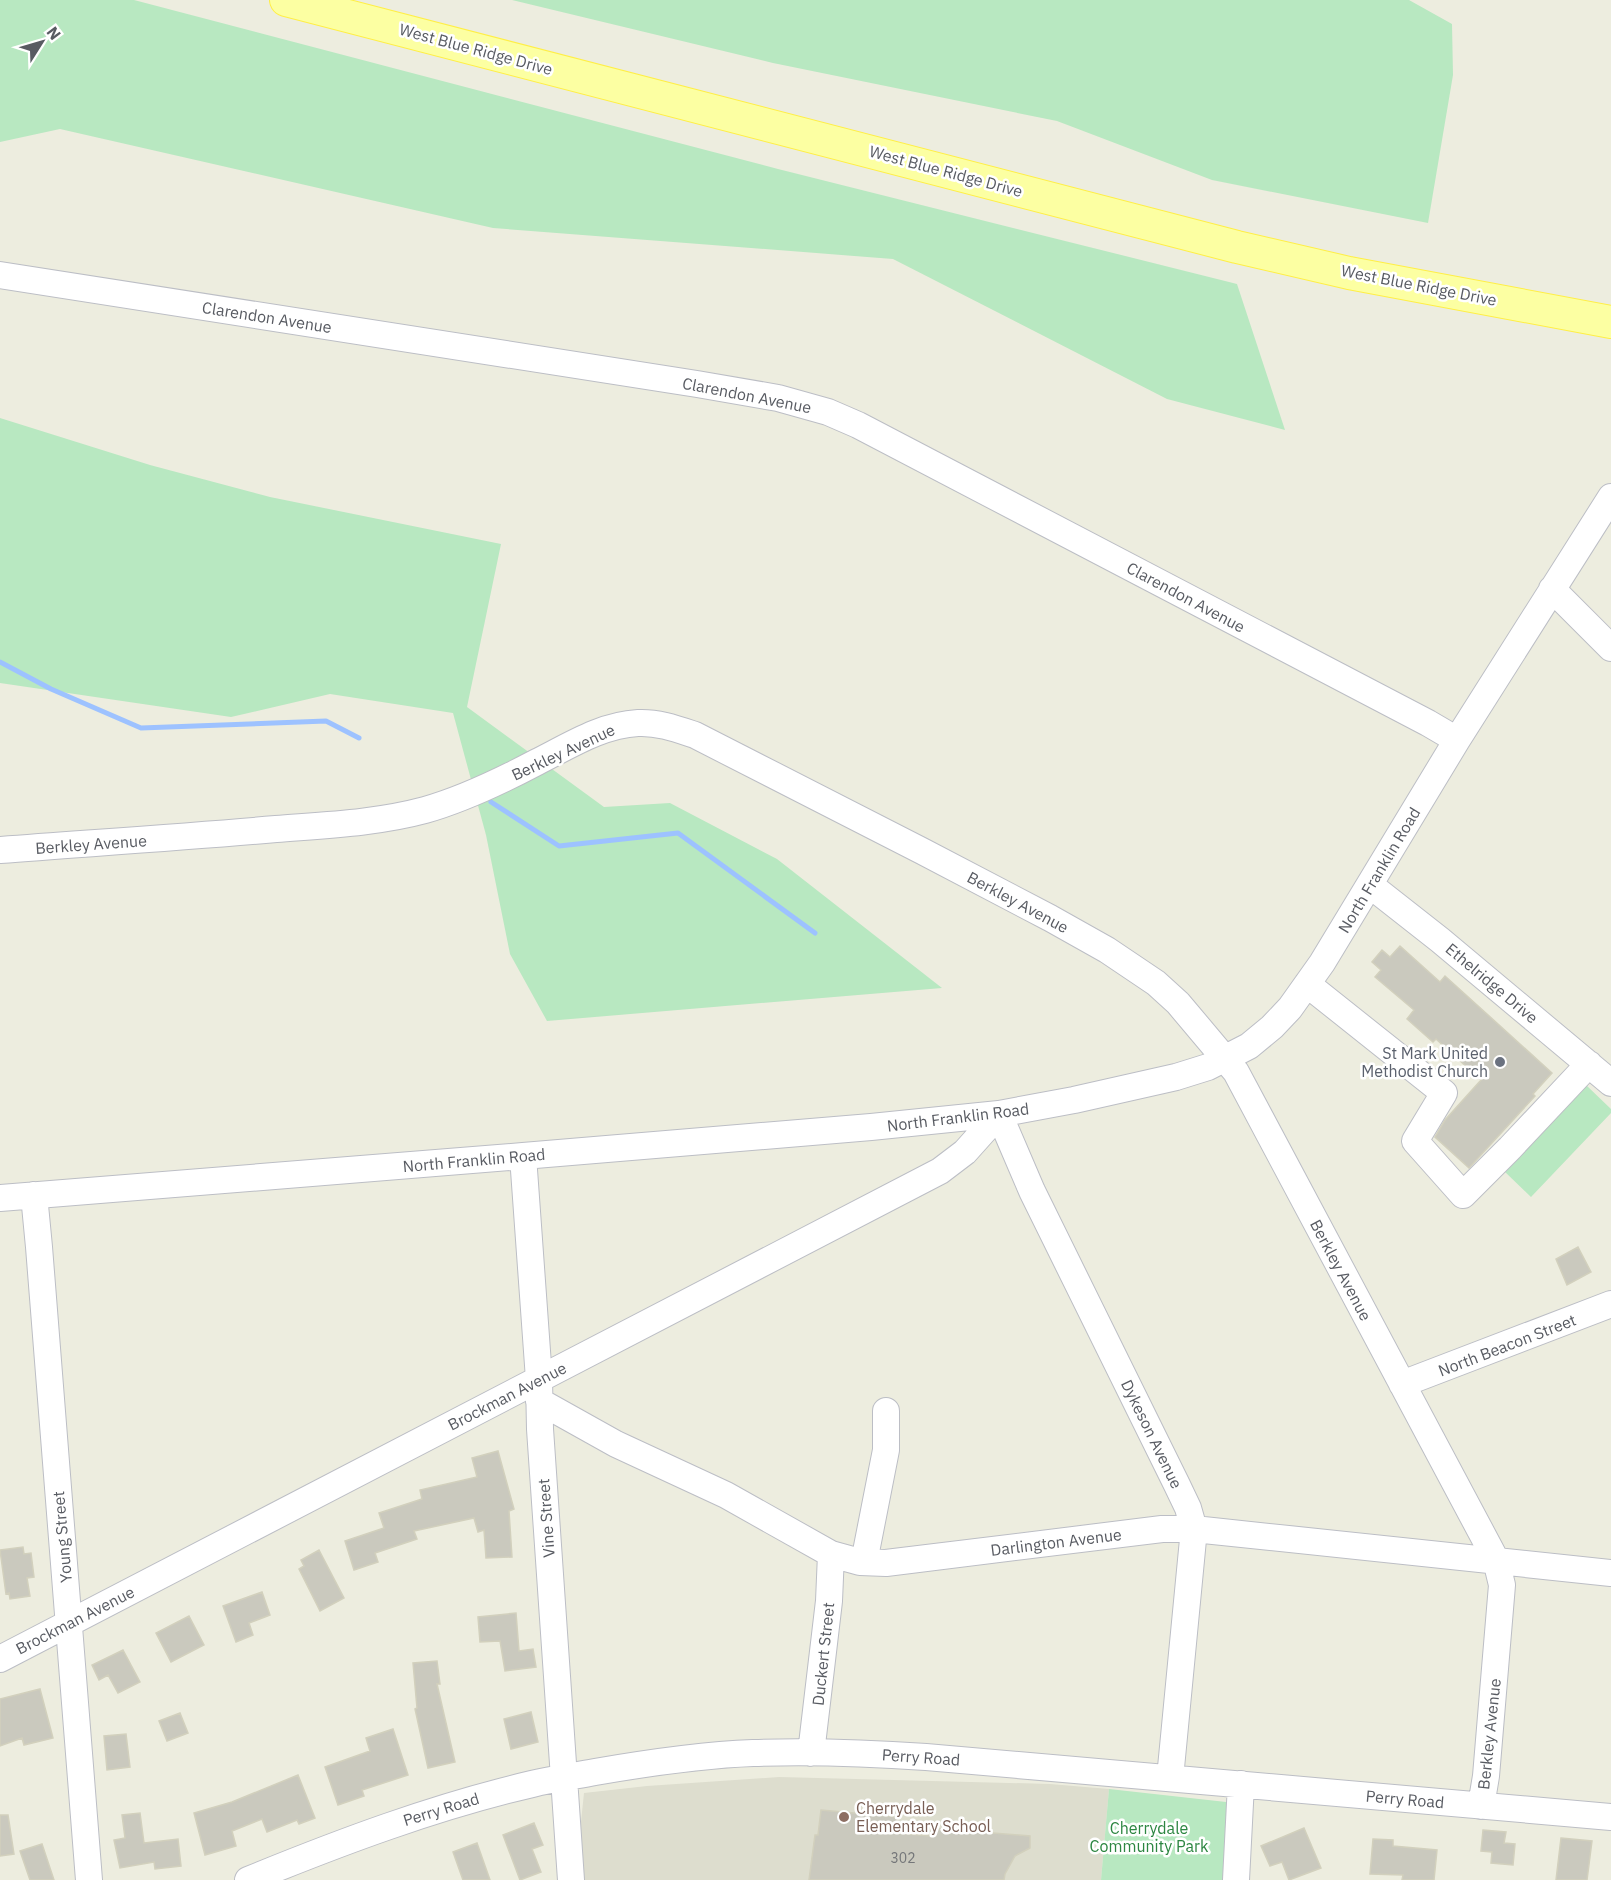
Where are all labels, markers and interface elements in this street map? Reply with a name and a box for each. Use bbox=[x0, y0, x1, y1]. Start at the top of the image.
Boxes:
north arrow bbox=[12, 12, 72, 72]
street label: West Blue Ridge Drive bbox=[397, 19, 555, 79]
text: N bbox=[43, 22, 65, 44]
street label: West Blue Ridge Drive bbox=[867, 141, 1025, 201]
street label: West Blue Ridge Drive bbox=[1340, 260, 1499, 310]
street label: Clarendon Avenue bbox=[201, 297, 333, 337]
street label: Clarendon Avenue bbox=[681, 373, 813, 417]
street label: Clarendon Avenue bbox=[1123, 557, 1249, 637]
street label: Berkley Avenue bbox=[508, 719, 618, 785]
street label: North Franklin Road bbox=[1334, 803, 1424, 937]
street label: Berkley Avenue bbox=[35, 830, 148, 858]
street label: Berkley Avenue bbox=[964, 867, 1072, 937]
street label: Ethelridge Drive bbox=[1442, 939, 1542, 1028]
place label: St Mark United Methodist Church bbox=[1361, 1043, 1488, 1081]
marker: St Mark United Methodist Church bbox=[1493, 1055, 1507, 1069]
street label: North Franklin Road bbox=[886, 1098, 1030, 1136]
street label: North Franklin Road bbox=[402, 1144, 546, 1176]
street label: Berkley Avenue bbox=[1306, 1216, 1376, 1324]
street label: North Beacon Street bbox=[1435, 1309, 1579, 1381]
street label: Brockman Avenue bbox=[444, 1357, 570, 1435]
street label: Dykeson Avenue bbox=[1117, 1376, 1187, 1492]
street label: Vine Street bbox=[533, 1478, 559, 1558]
street label: Young Street bbox=[48, 1490, 76, 1584]
street label: Darlington Avenue bbox=[989, 1524, 1123, 1560]
street label: Brockman Avenue bbox=[12, 1581, 138, 1659]
street label: Duckert Street bbox=[808, 1601, 838, 1707]
street label: Berkley Avenue bbox=[1473, 1677, 1505, 1791]
street label: Perry Road bbox=[881, 1744, 961, 1770]
street label: Perry Road bbox=[1365, 1786, 1445, 1812]
street label: Perry Road bbox=[400, 1788, 482, 1830]
place label: Cherrydale Elementary School bbox=[856, 1798, 991, 1836]
marker: Cherrydale Elementary School bbox=[837, 1810, 851, 1824]
park label: Cherrydale Community Park bbox=[1090, 1818, 1209, 1856]
house number: 302 bbox=[890, 1849, 916, 1867]

